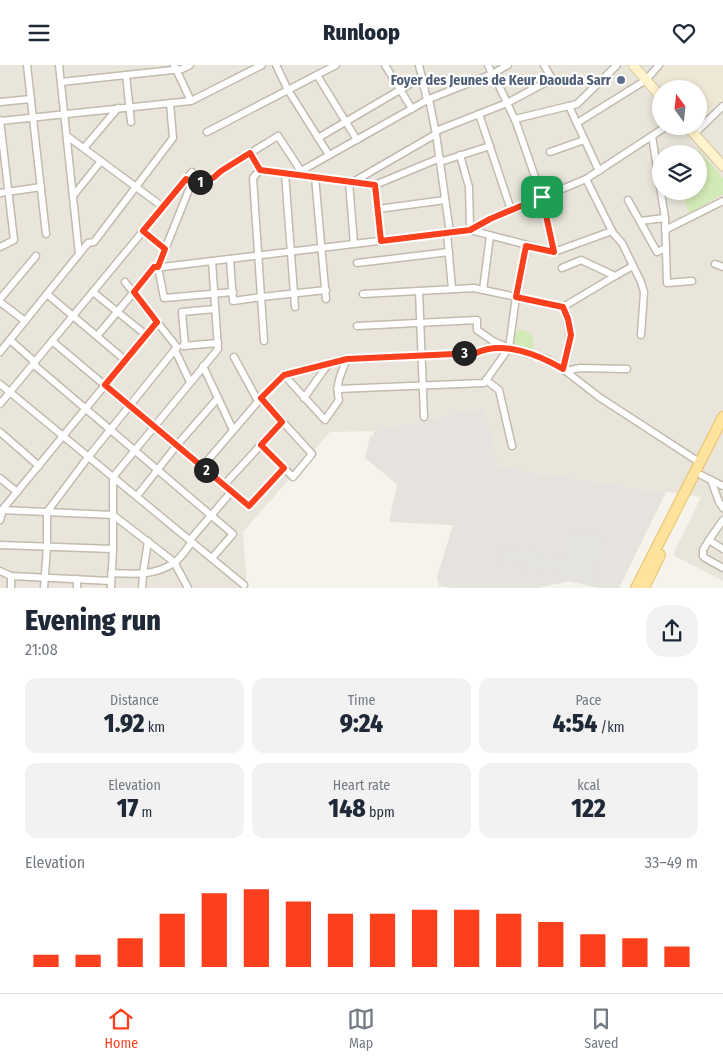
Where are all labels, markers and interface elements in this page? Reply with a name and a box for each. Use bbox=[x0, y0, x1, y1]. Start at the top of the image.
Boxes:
icon: menu bbox=[25, 19, 53, 47]
text: Runloop bbox=[323, 19, 400, 46]
icon: heart bbox=[670, 19, 698, 47]
place label: Foyer des Jeunes de Keur Daouda Sarr bbox=[391, 72, 612, 89]
marker: Foyer des Jeunes de Keur Daouda Sarr bbox=[615, 74, 627, 86]
north arrow bbox=[652, 80, 708, 135]
map controls bbox=[652, 80, 707, 200]
button: layers bbox=[652, 145, 707, 200]
pin: 1 bbox=[188, 169, 212, 195]
text: 1 bbox=[198, 174, 203, 191]
pin bbox=[521, 176, 563, 218]
icon: arrive bbox=[528, 183, 556, 211]
pin: 3 bbox=[452, 341, 476, 365]
text: 3 bbox=[461, 345, 468, 362]
pin: 2 bbox=[194, 457, 218, 483]
text: 2 bbox=[203, 462, 210, 479]
text: Evening run bbox=[25, 604, 161, 637]
button: share bbox=[646, 605, 698, 657]
text: 21:08 bbox=[25, 640, 58, 659]
text: Distance bbox=[110, 692, 159, 709]
text: Time bbox=[348, 692, 375, 709]
text: Pace bbox=[575, 692, 602, 709]
text: 1.92 bbox=[104, 709, 145, 739]
text: 9:24 bbox=[340, 709, 383, 739]
text: 4:54 bbox=[553, 709, 597, 739]
text: km bbox=[145, 719, 165, 736]
text: /km bbox=[597, 719, 624, 736]
text: Elevation bbox=[108, 777, 161, 794]
text: Heart rate bbox=[333, 777, 390, 794]
text: kcal bbox=[577, 777, 600, 794]
text: 17 bbox=[117, 794, 138, 824]
text: 148 bbox=[328, 794, 366, 824]
text: 122 bbox=[571, 794, 606, 824]
text: m bbox=[138, 804, 152, 821]
text: bpm bbox=[366, 804, 395, 821]
text: Elevation bbox=[25, 853, 85, 872]
text: 33–49 m bbox=[645, 853, 698, 872]
tab: Home bbox=[105, 1005, 138, 1052]
tab: Map bbox=[347, 1005, 375, 1052]
tab: Saved bbox=[584, 1005, 618, 1052]

